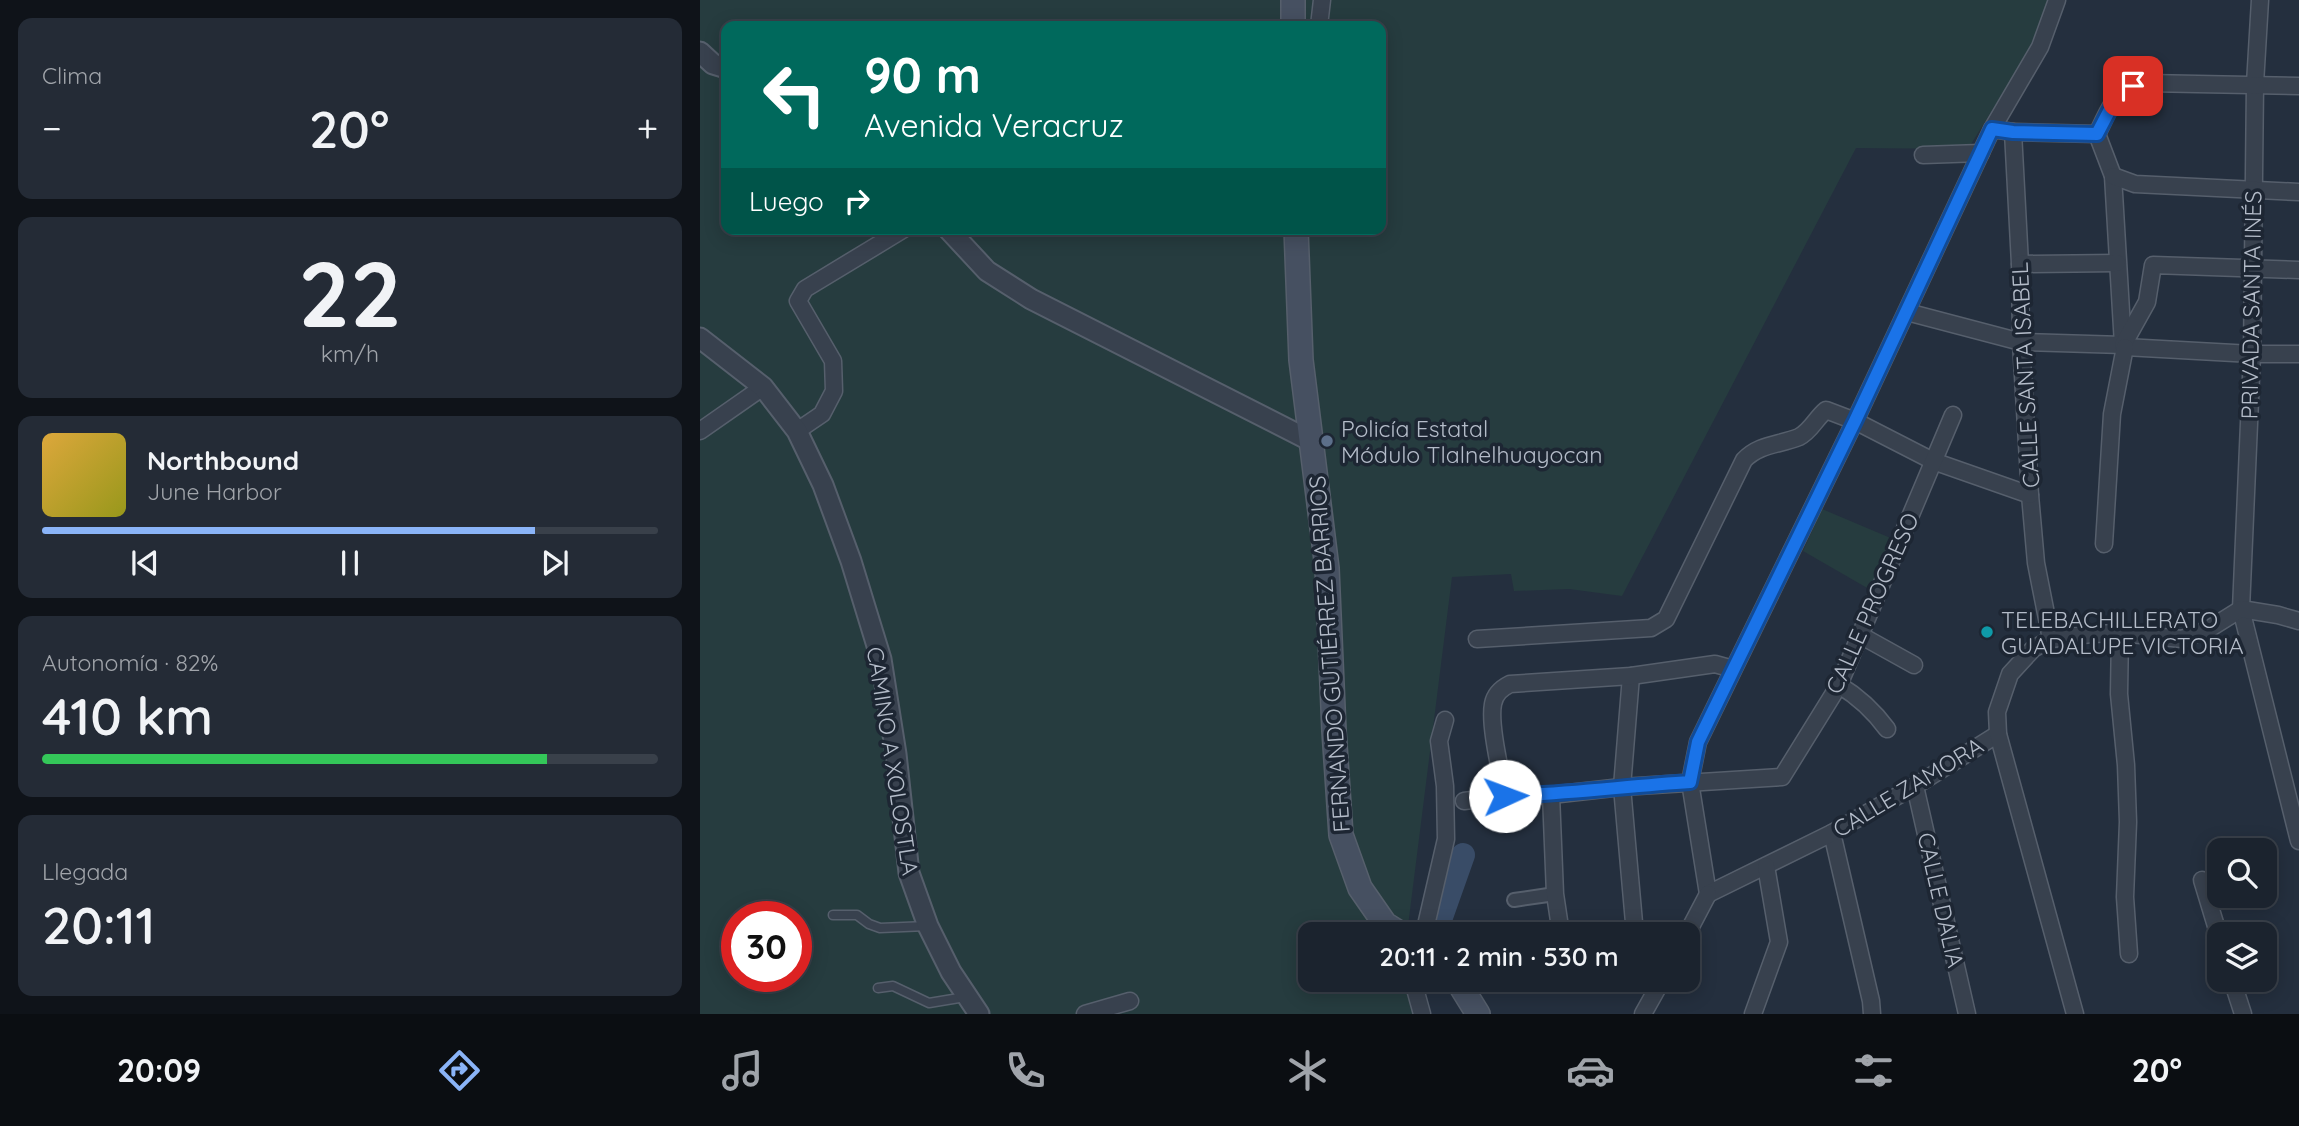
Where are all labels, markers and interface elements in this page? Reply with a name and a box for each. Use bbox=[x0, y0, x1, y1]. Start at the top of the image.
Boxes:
text: 90 m bbox=[864, 44, 981, 105]
icon: left bbox=[749, 49, 840, 140]
pin bbox=[2103, 56, 2163, 116]
text: Clima bbox=[42, 61, 102, 90]
icon: arrive bbox=[2114, 67, 2152, 105]
text: 20° bbox=[309, 96, 389, 161]
text: − bbox=[42, 104, 62, 152]
text: + bbox=[637, 104, 658, 152]
text: Avenida Veracruz bbox=[864, 105, 1124, 145]
icon: right bbox=[838, 182, 876, 220]
text: Luego bbox=[749, 185, 824, 218]
street label: PRIVADA SANTA INÉS bbox=[2235, 190, 2267, 420]
text: 22 bbox=[298, 236, 402, 350]
street label: CALLE SANTA ISABEL bbox=[2005, 261, 2045, 489]
text: km/h bbox=[321, 339, 379, 368]
place label: Policía Estatal Módulo Tlalnelhuayocan bbox=[1341, 414, 1603, 469]
marker: Policía Estatal Módulo Tlalnelhuayocan bbox=[1319, 433, 1335, 449]
text: Northbound bbox=[147, 444, 299, 477]
street label: FERNANDO GUTIÉRREZ BARRIOS bbox=[1302, 475, 1356, 833]
text: June Harbor bbox=[147, 477, 282, 506]
street label: CALLE PROGRESO bbox=[1819, 508, 1925, 698]
icon: previous bbox=[126, 544, 164, 582]
icon: pause bbox=[331, 544, 369, 582]
icon: next bbox=[536, 544, 574, 582]
place label: TELEBACHILLERATO GUADALUPE VICTORIA bbox=[2001, 605, 2244, 660]
marker: TELEBACHILLERATO GUADALUPE VICTORIA bbox=[1979, 624, 1995, 640]
street label: CAMINO A XOLOSTLA bbox=[861, 645, 925, 877]
text: Autonomía · 82% bbox=[42, 648, 218, 677]
text: 410 km bbox=[42, 683, 213, 748]
street label: CALLE ZAMORA bbox=[1828, 731, 1989, 843]
position arrow bbox=[1468, 759, 1542, 833]
street label: CALLE DALIA bbox=[1911, 830, 1971, 971]
map controls bbox=[2207, 838, 2277, 992]
button: search bbox=[2207, 838, 2277, 908]
text: Llegada bbox=[42, 857, 128, 886]
text: 20:11 bbox=[42, 892, 155, 957]
speed limit sign: 30 bbox=[721, 901, 812, 992]
button: layers bbox=[2207, 922, 2277, 992]
text: 20:11 · 2 min · 530 m bbox=[1379, 940, 1619, 973]
icon: directions bbox=[435, 1046, 484, 1095]
icon: music bbox=[718, 1046, 767, 1095]
icon: phone bbox=[1001, 1046, 1050, 1095]
icon: climate bbox=[1283, 1046, 1332, 1095]
icon: car bbox=[1566, 1046, 1615, 1095]
icon: filters bbox=[1849, 1046, 1898, 1095]
text: 20:09 bbox=[117, 1050, 201, 1090]
text: 20° bbox=[2132, 1050, 2182, 1090]

